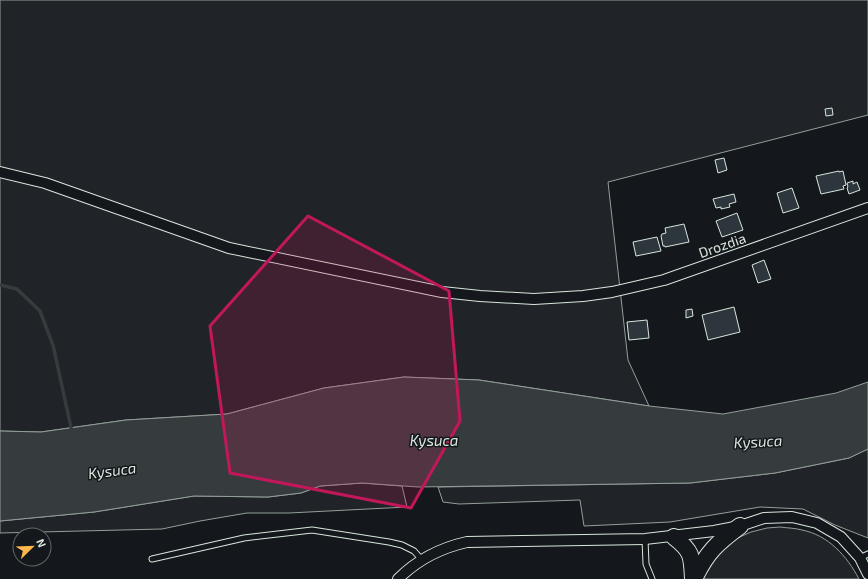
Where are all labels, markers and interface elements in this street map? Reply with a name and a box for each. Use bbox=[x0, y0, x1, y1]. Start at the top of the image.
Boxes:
street label: Drozdia bbox=[696, 229, 748, 261]
water label: Kysuca bbox=[410, 431, 458, 450]
water label: Kysuca bbox=[733, 431, 783, 452]
water label: Kysuca bbox=[87, 458, 137, 483]
north arrow bbox=[12, 527, 52, 567]
text: N bbox=[34, 537, 49, 549]

